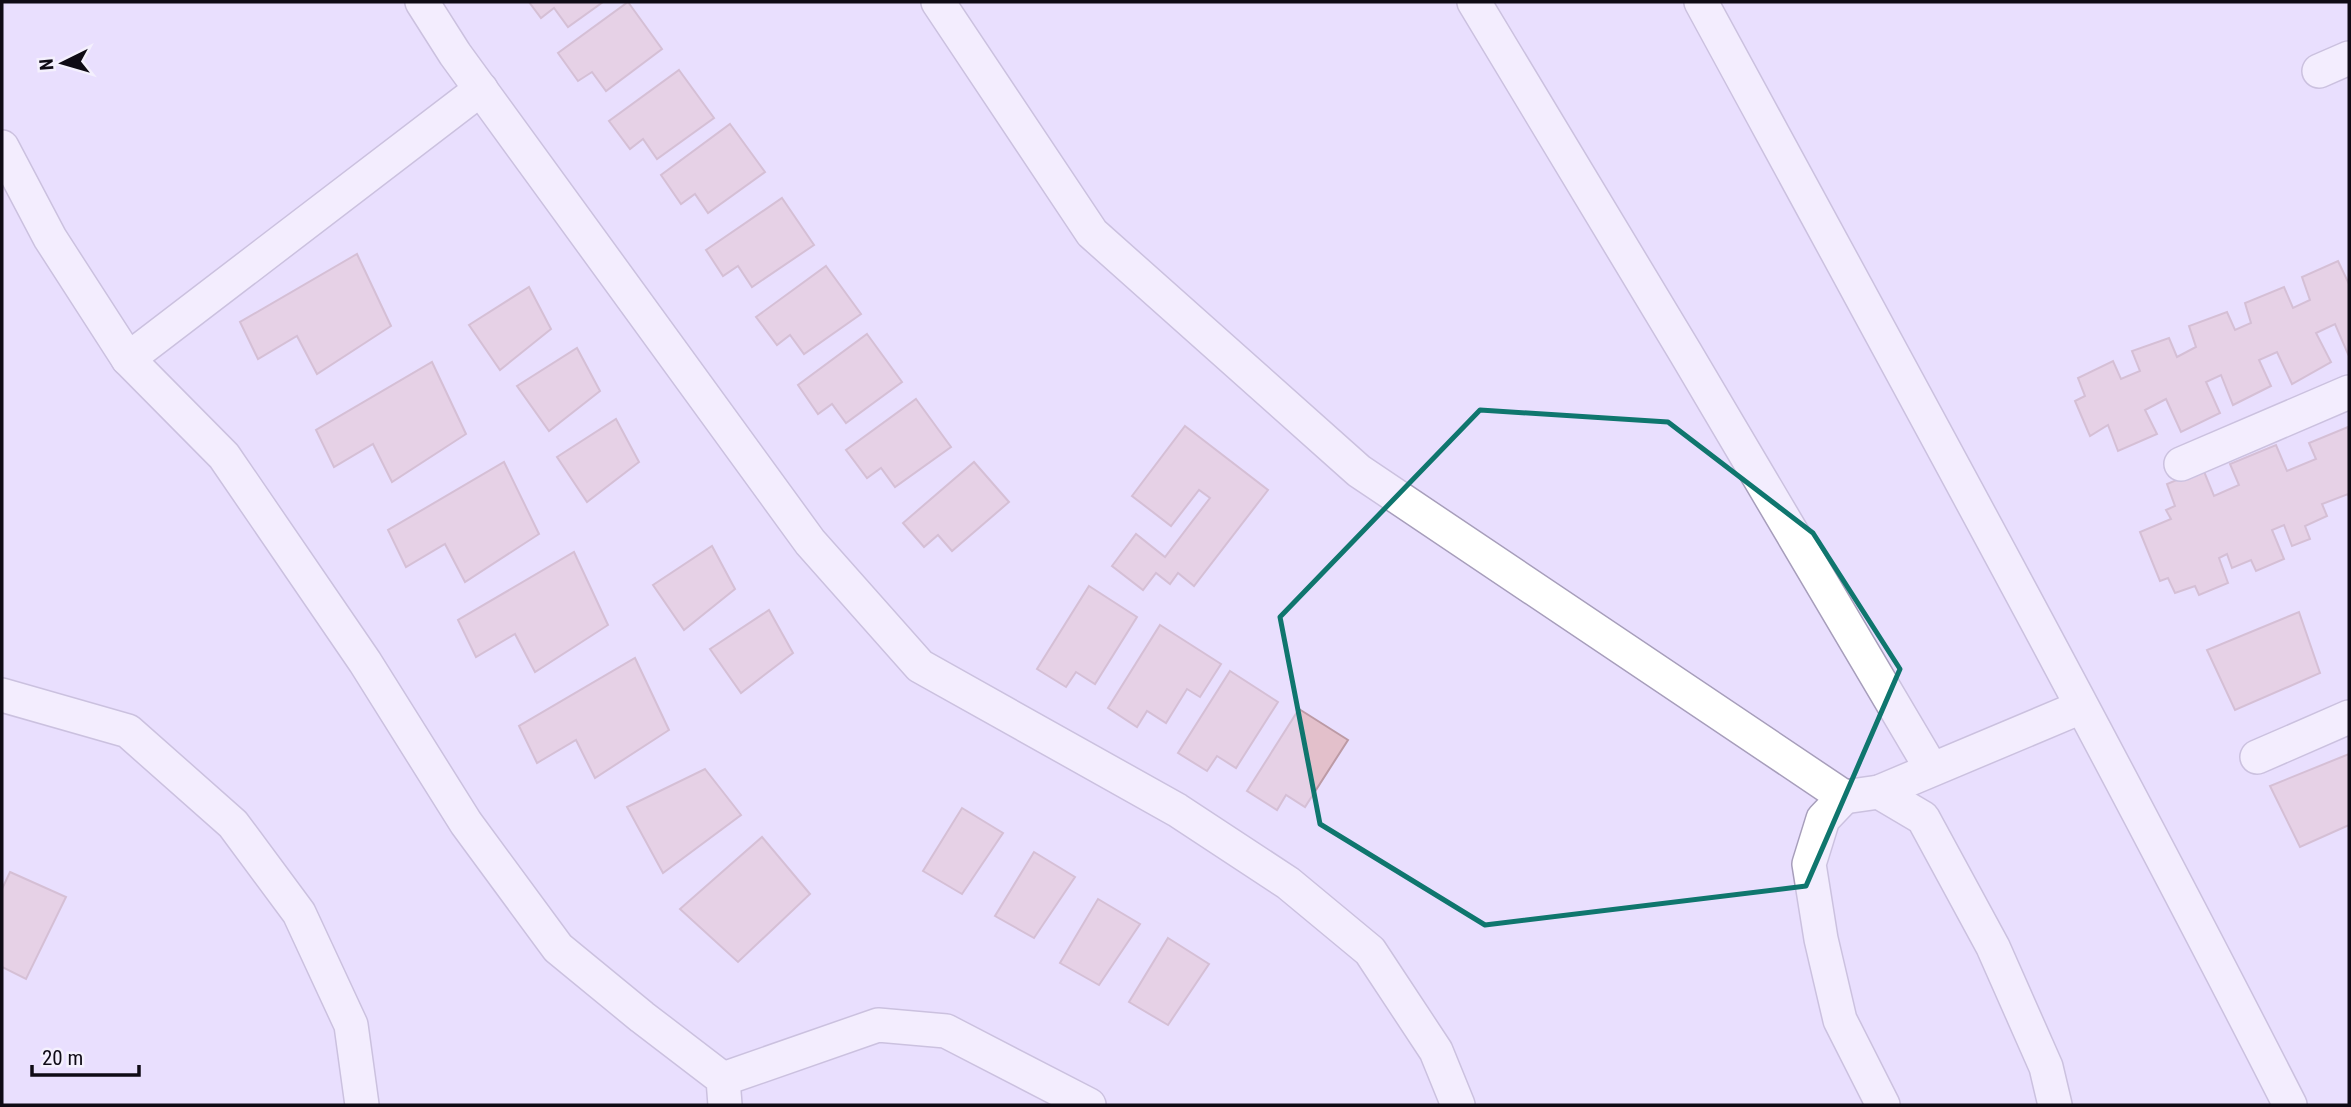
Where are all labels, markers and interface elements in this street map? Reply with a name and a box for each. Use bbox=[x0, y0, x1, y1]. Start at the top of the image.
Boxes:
north arrow bbox=[28, 28, 98, 98]
text: N bbox=[35, 58, 59, 71]
scale bar bbox=[32, 1034, 138, 1078]
text: 20 m bbox=[42, 1046, 83, 1070]

